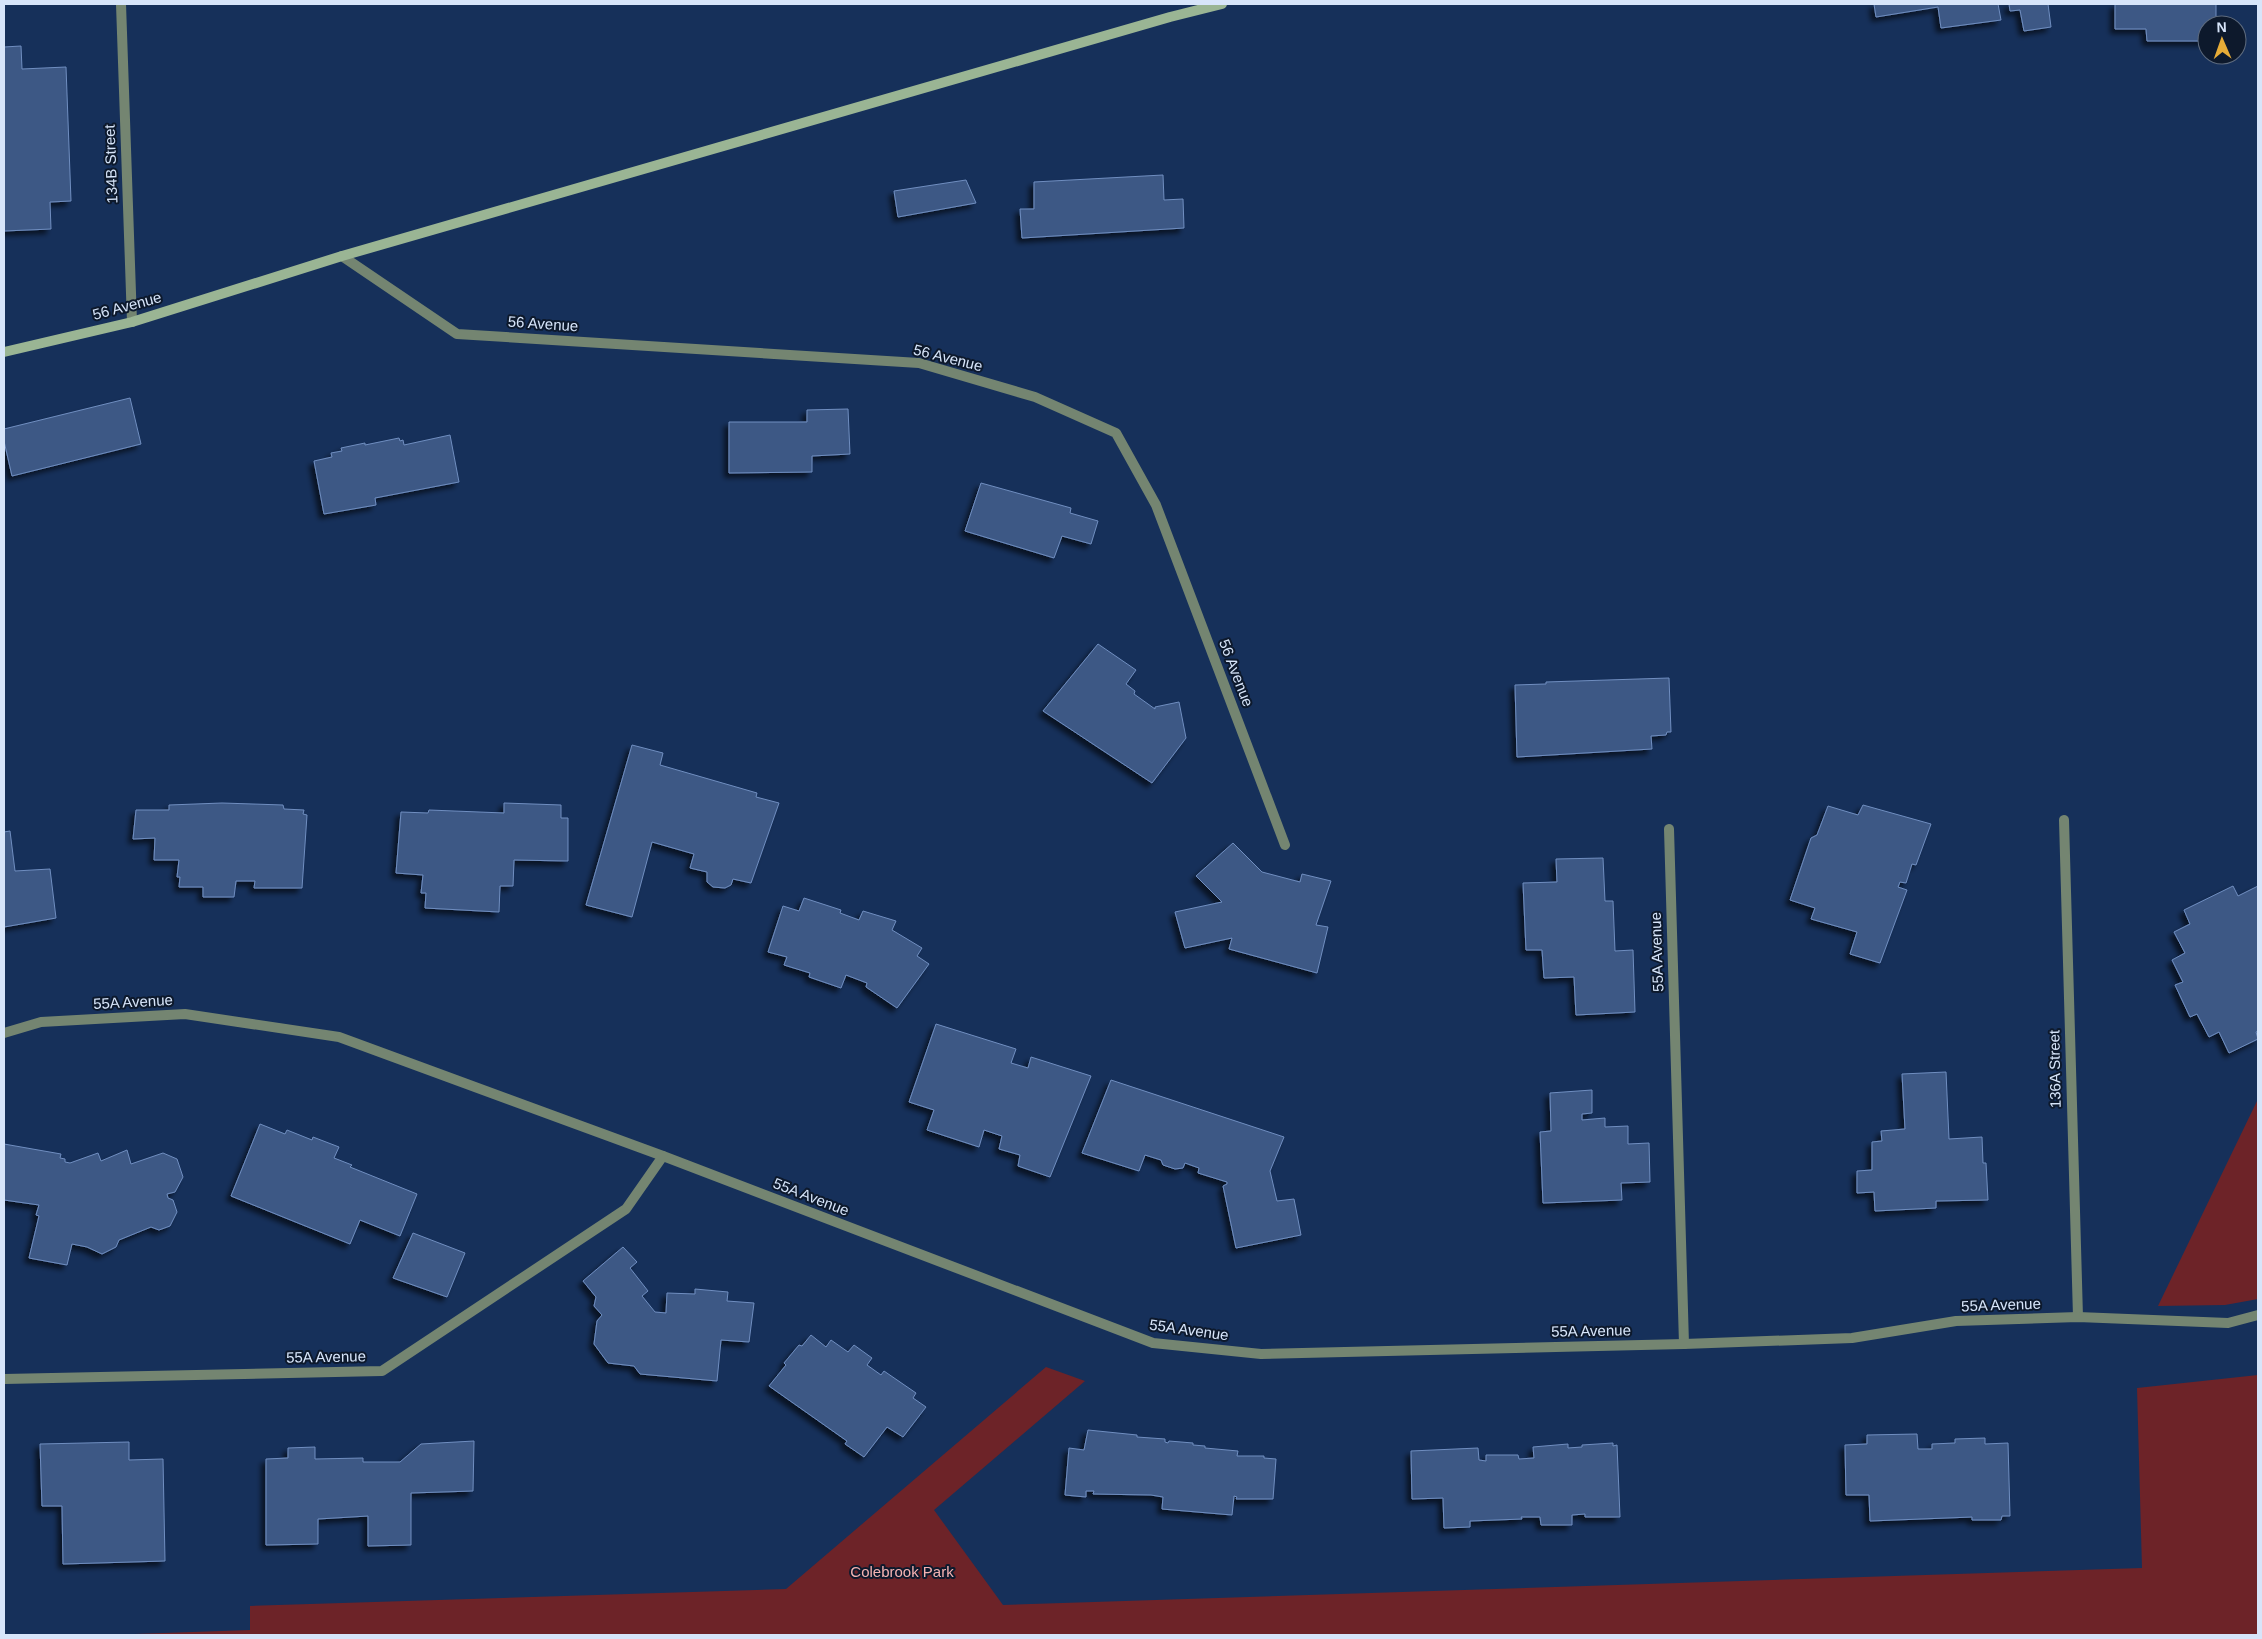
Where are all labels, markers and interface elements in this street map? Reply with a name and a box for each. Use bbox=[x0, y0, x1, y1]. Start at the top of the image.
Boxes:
north arrow bbox=[2197, 15, 2247, 65]
text: N bbox=[2216, 19, 2227, 35]
street label: 134B Street bbox=[101, 123, 120, 204]
street label: 56 Avenue bbox=[91, 288, 163, 323]
street label: 56 Avenue bbox=[507, 313, 579, 334]
street label: 56 Avenue bbox=[912, 341, 984, 374]
street label: 56 Avenue bbox=[1216, 637, 1257, 709]
street label: 55A Avenue bbox=[1647, 912, 1666, 992]
street label: 55A Avenue bbox=[93, 991, 173, 1012]
street label: 136A Street bbox=[2045, 1029, 2064, 1108]
street label: 55A Avenue bbox=[771, 1174, 851, 1219]
street label: 55A Avenue bbox=[1961, 1295, 2041, 1314]
street label: 55A Avenue bbox=[1148, 1316, 1230, 1343]
street label: 55A Avenue bbox=[1551, 1321, 1631, 1340]
street label: 55A Avenue bbox=[286, 1347, 366, 1366]
park label: Colebrook Park bbox=[850, 1563, 954, 1580]

